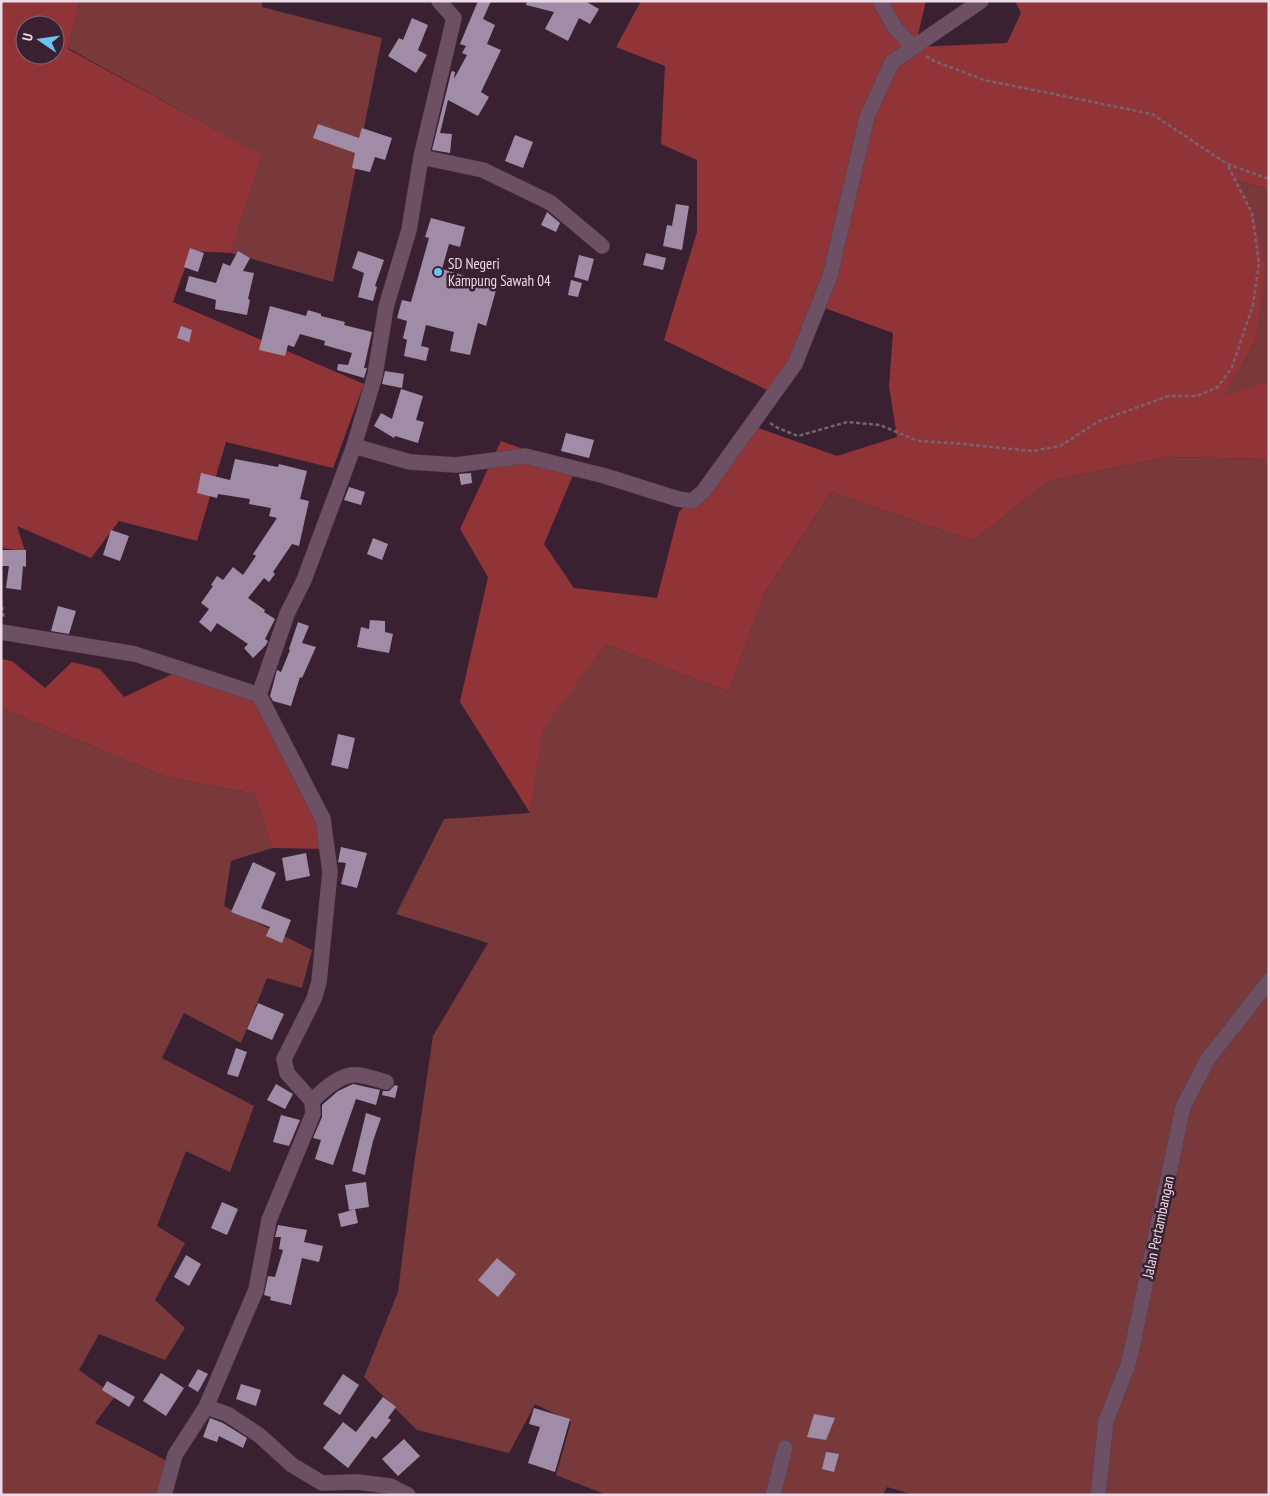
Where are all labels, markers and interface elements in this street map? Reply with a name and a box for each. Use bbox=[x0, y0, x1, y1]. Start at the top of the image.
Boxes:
north arrow bbox=[15, 15, 65, 65]
text: U bbox=[18, 32, 37, 43]
place label: SD Negeri Kampung Sawah 04 bbox=[448, 254, 551, 290]
marker: SD Negeri Kampung Sawah 04 bbox=[432, 266, 444, 278]
street label: Jalan Pertambangan bbox=[1138, 1174, 1178, 1281]

